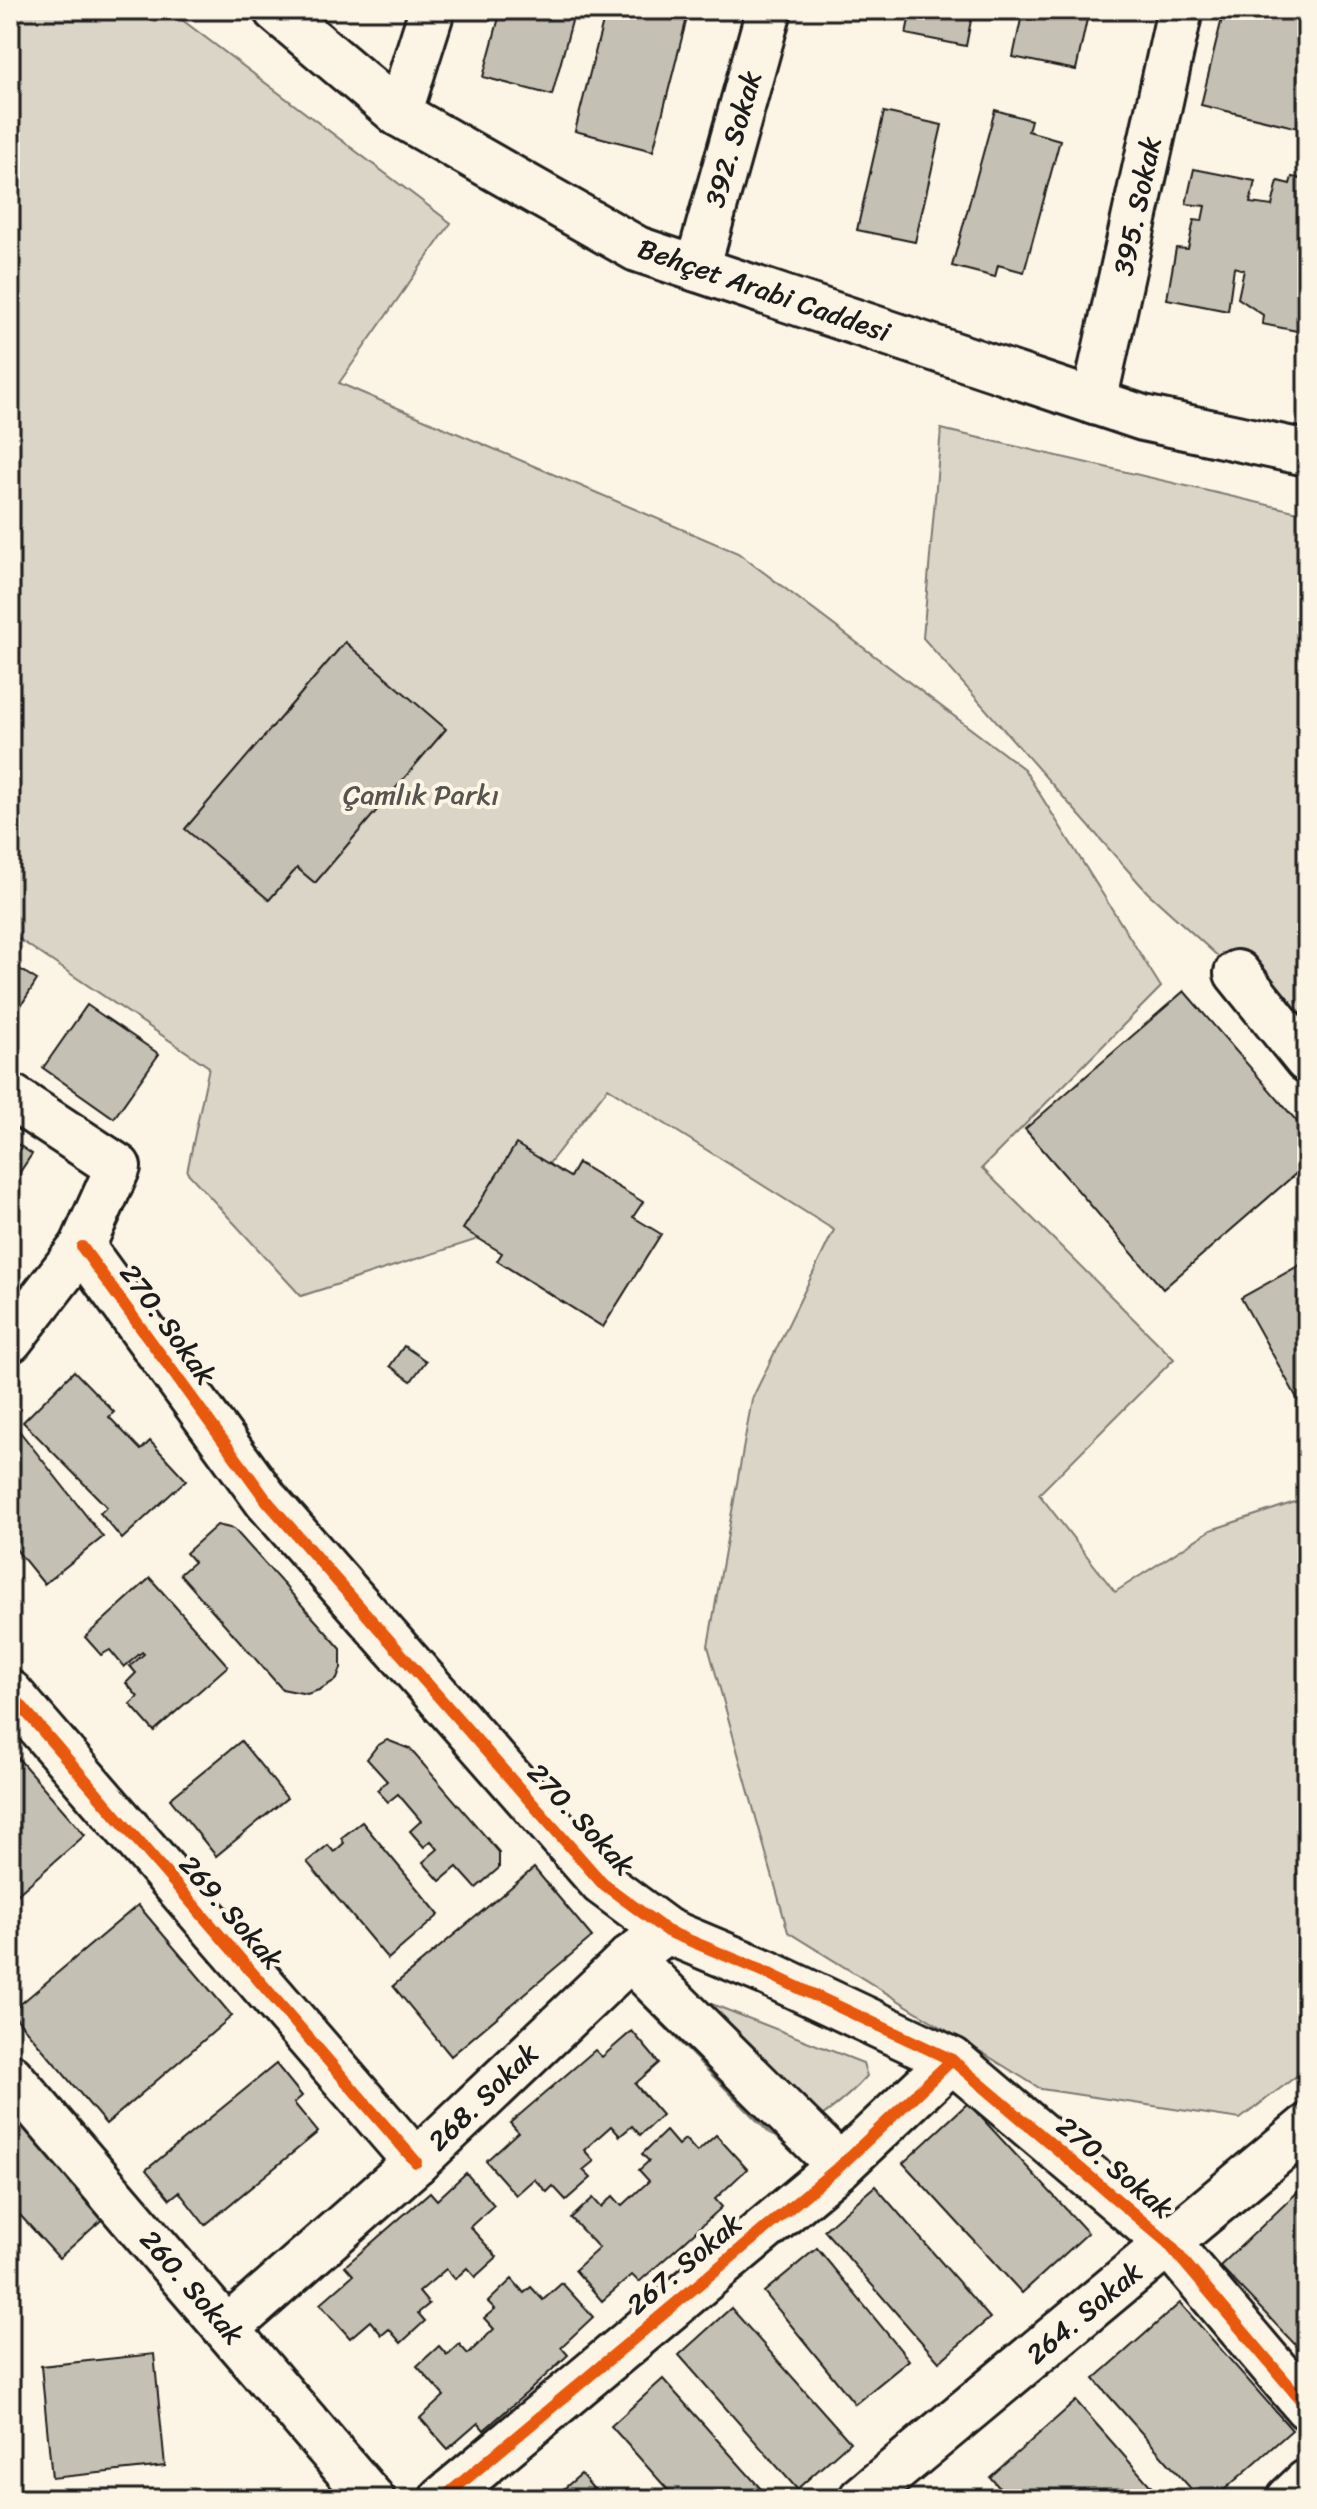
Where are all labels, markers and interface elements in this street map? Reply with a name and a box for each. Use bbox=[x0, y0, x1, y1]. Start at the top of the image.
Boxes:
street label: 392. Sokak bbox=[690, 65, 776, 213]
street label: 395. Sokak bbox=[1098, 132, 1176, 280]
street label: Behçet Arabi Caddesi bbox=[631, 224, 898, 357]
park label: Çamlık Parkı bbox=[343, 770, 499, 819]
street label: 270. Sokak bbox=[107, 1252, 229, 1396]
street label: 270. Sokak bbox=[515, 1751, 647, 1887]
street label: 269. Sokak bbox=[166, 1843, 296, 1981]
street label: 268. Sokak bbox=[416, 2031, 551, 2163]
street label: 270. Sokak bbox=[1045, 2103, 1185, 2231]
street label: 267. Sokak bbox=[615, 2200, 753, 2328]
street label: 260. Sokak bbox=[127, 2218, 257, 2356]
street label: 264. Sokak bbox=[1014, 2249, 1154, 2377]

